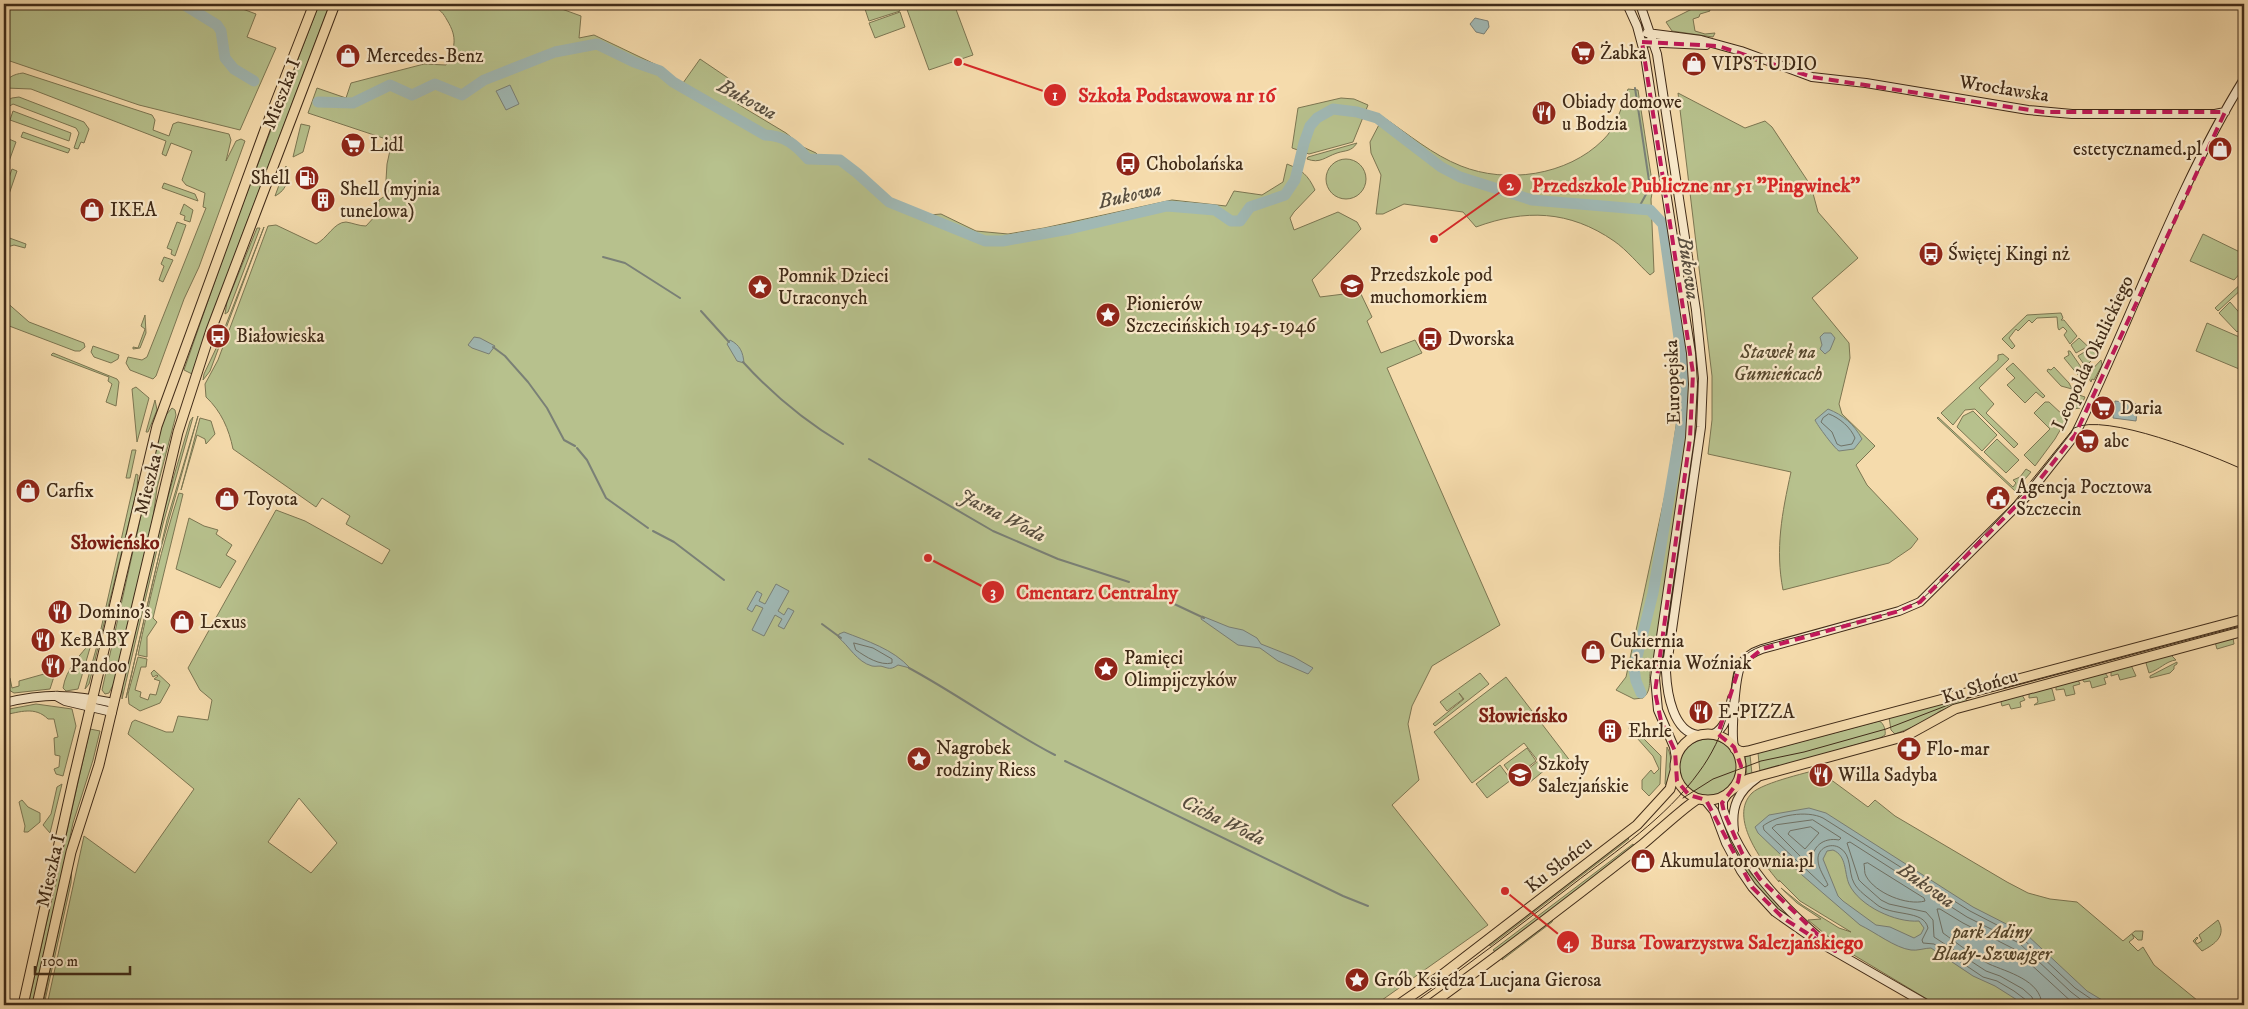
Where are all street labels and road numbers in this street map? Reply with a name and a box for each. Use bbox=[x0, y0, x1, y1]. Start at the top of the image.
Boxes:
street label: Mieszka I bbox=[258, 55, 306, 133]
street label: Wrocławska bbox=[1956, 70, 2051, 107]
street label: Leopolda Okulickiego bbox=[2047, 272, 2139, 434]
street label: Europejska bbox=[1660, 339, 1686, 425]
street label: Mieszka I bbox=[130, 440, 170, 518]
street label: Ku Słońcu bbox=[1939, 665, 2021, 709]
street label: Mieszka I bbox=[31, 832, 71, 910]
street label: Ku Słońcu bbox=[1521, 832, 1597, 898]

